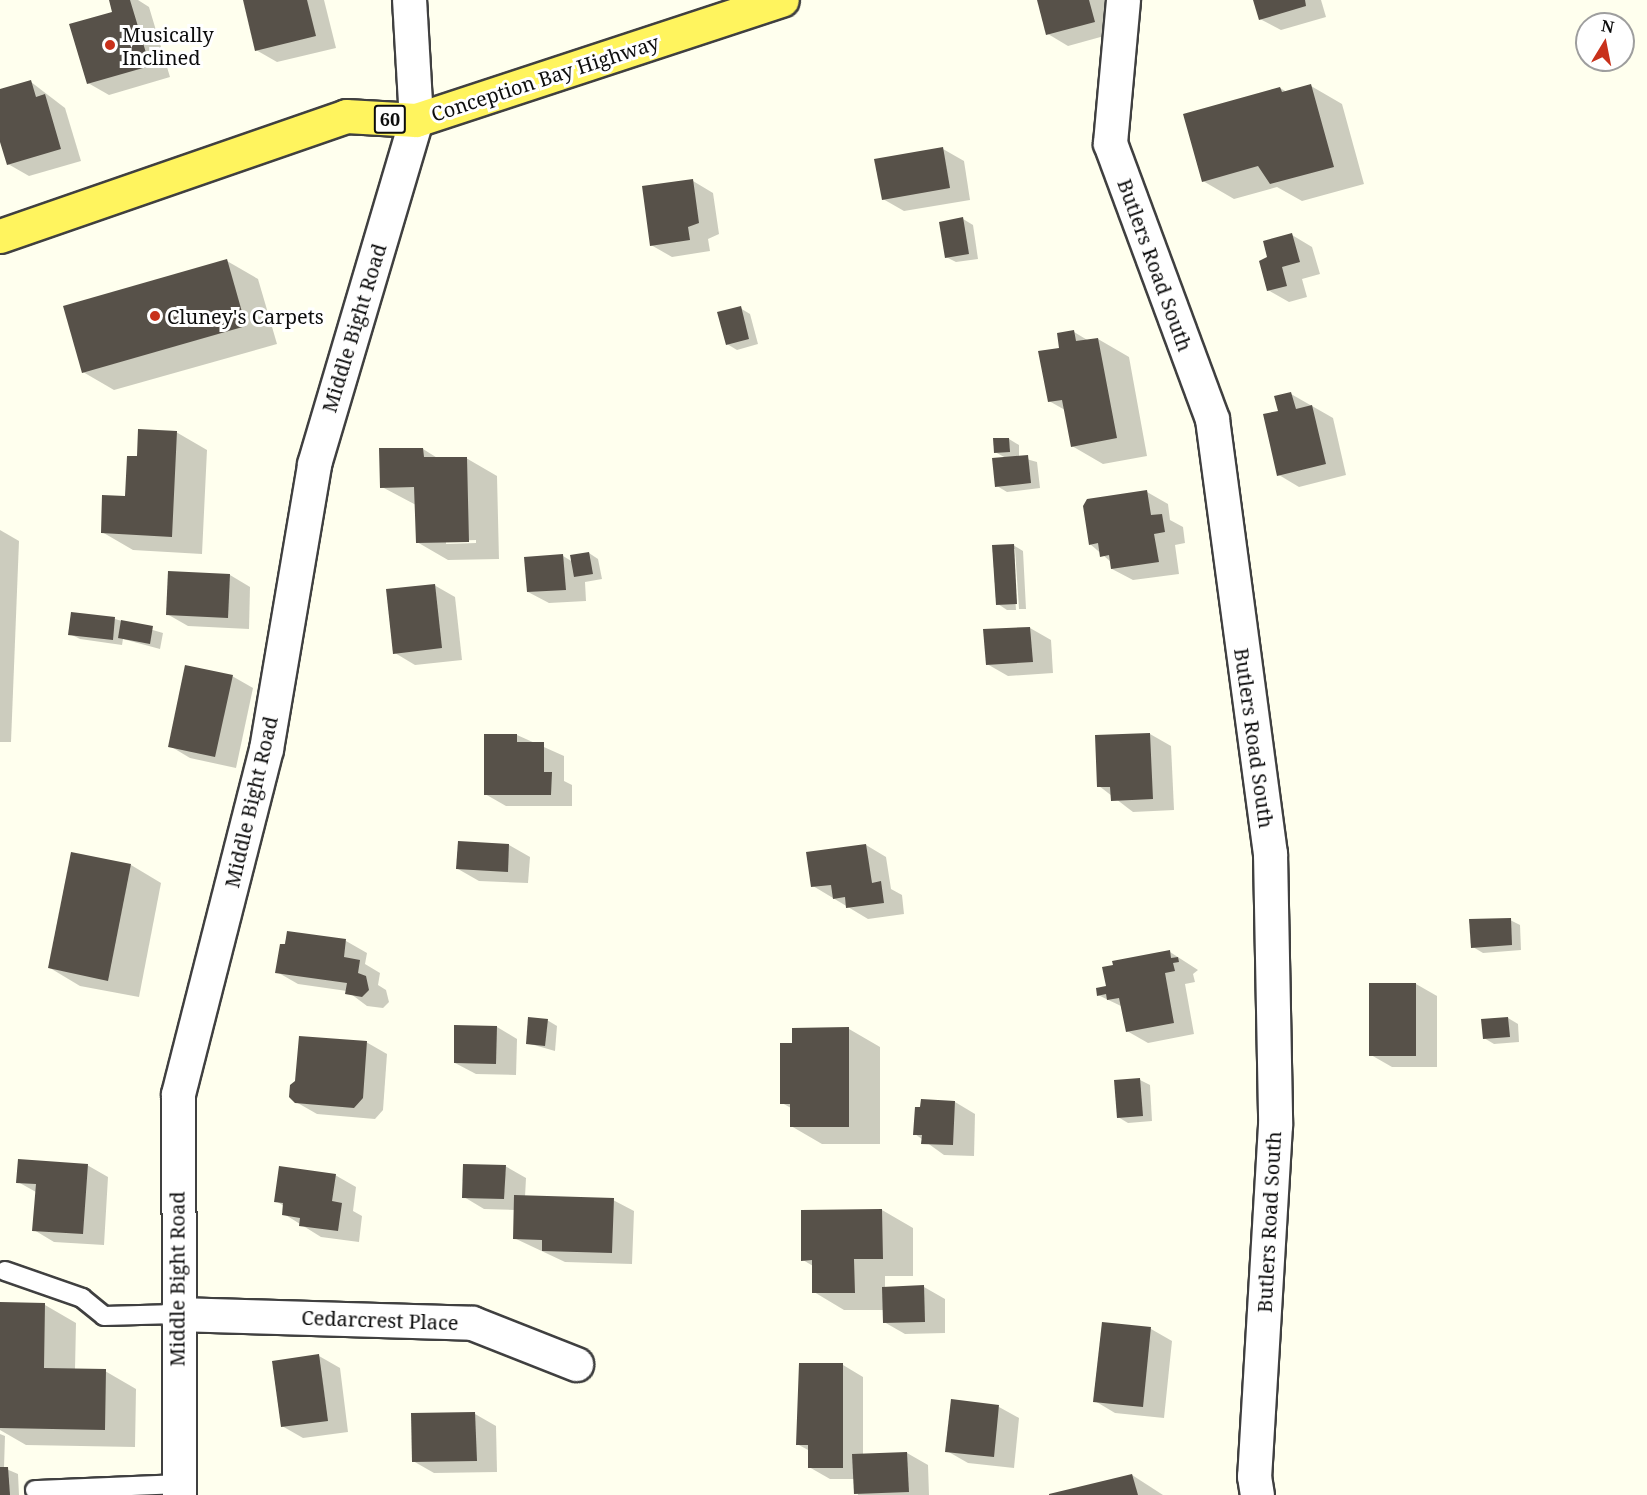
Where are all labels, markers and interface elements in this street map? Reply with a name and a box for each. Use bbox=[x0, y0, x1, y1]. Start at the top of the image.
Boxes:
north arrow bbox=[1575, 12, 1635, 72]
text: N bbox=[1600, 14, 1616, 38]
place label: Musically Inclined bbox=[122, 22, 214, 69]
street label: Conception Bay Highway bbox=[428, 30, 662, 126]
marker: Musically Inclined bbox=[103, 38, 117, 52]
road number: 60 bbox=[374, 104, 406, 134]
street label: Butlers Road South bbox=[1113, 176, 1197, 354]
street label: Middle Bight Road bbox=[317, 241, 391, 415]
place label: Cluney's Carpets bbox=[167, 304, 324, 328]
marker: Cluney's Carpets bbox=[148, 309, 162, 323]
street label: Butlers Road South bbox=[1229, 646, 1279, 830]
street label: Middle Bight Road bbox=[220, 714, 282, 890]
street label: Butlers Road South bbox=[1252, 1131, 1286, 1313]
street label: Middle Bight Road bbox=[165, 1191, 189, 1367]
street label: Cedarcrest Place bbox=[301, 1305, 459, 1335]

